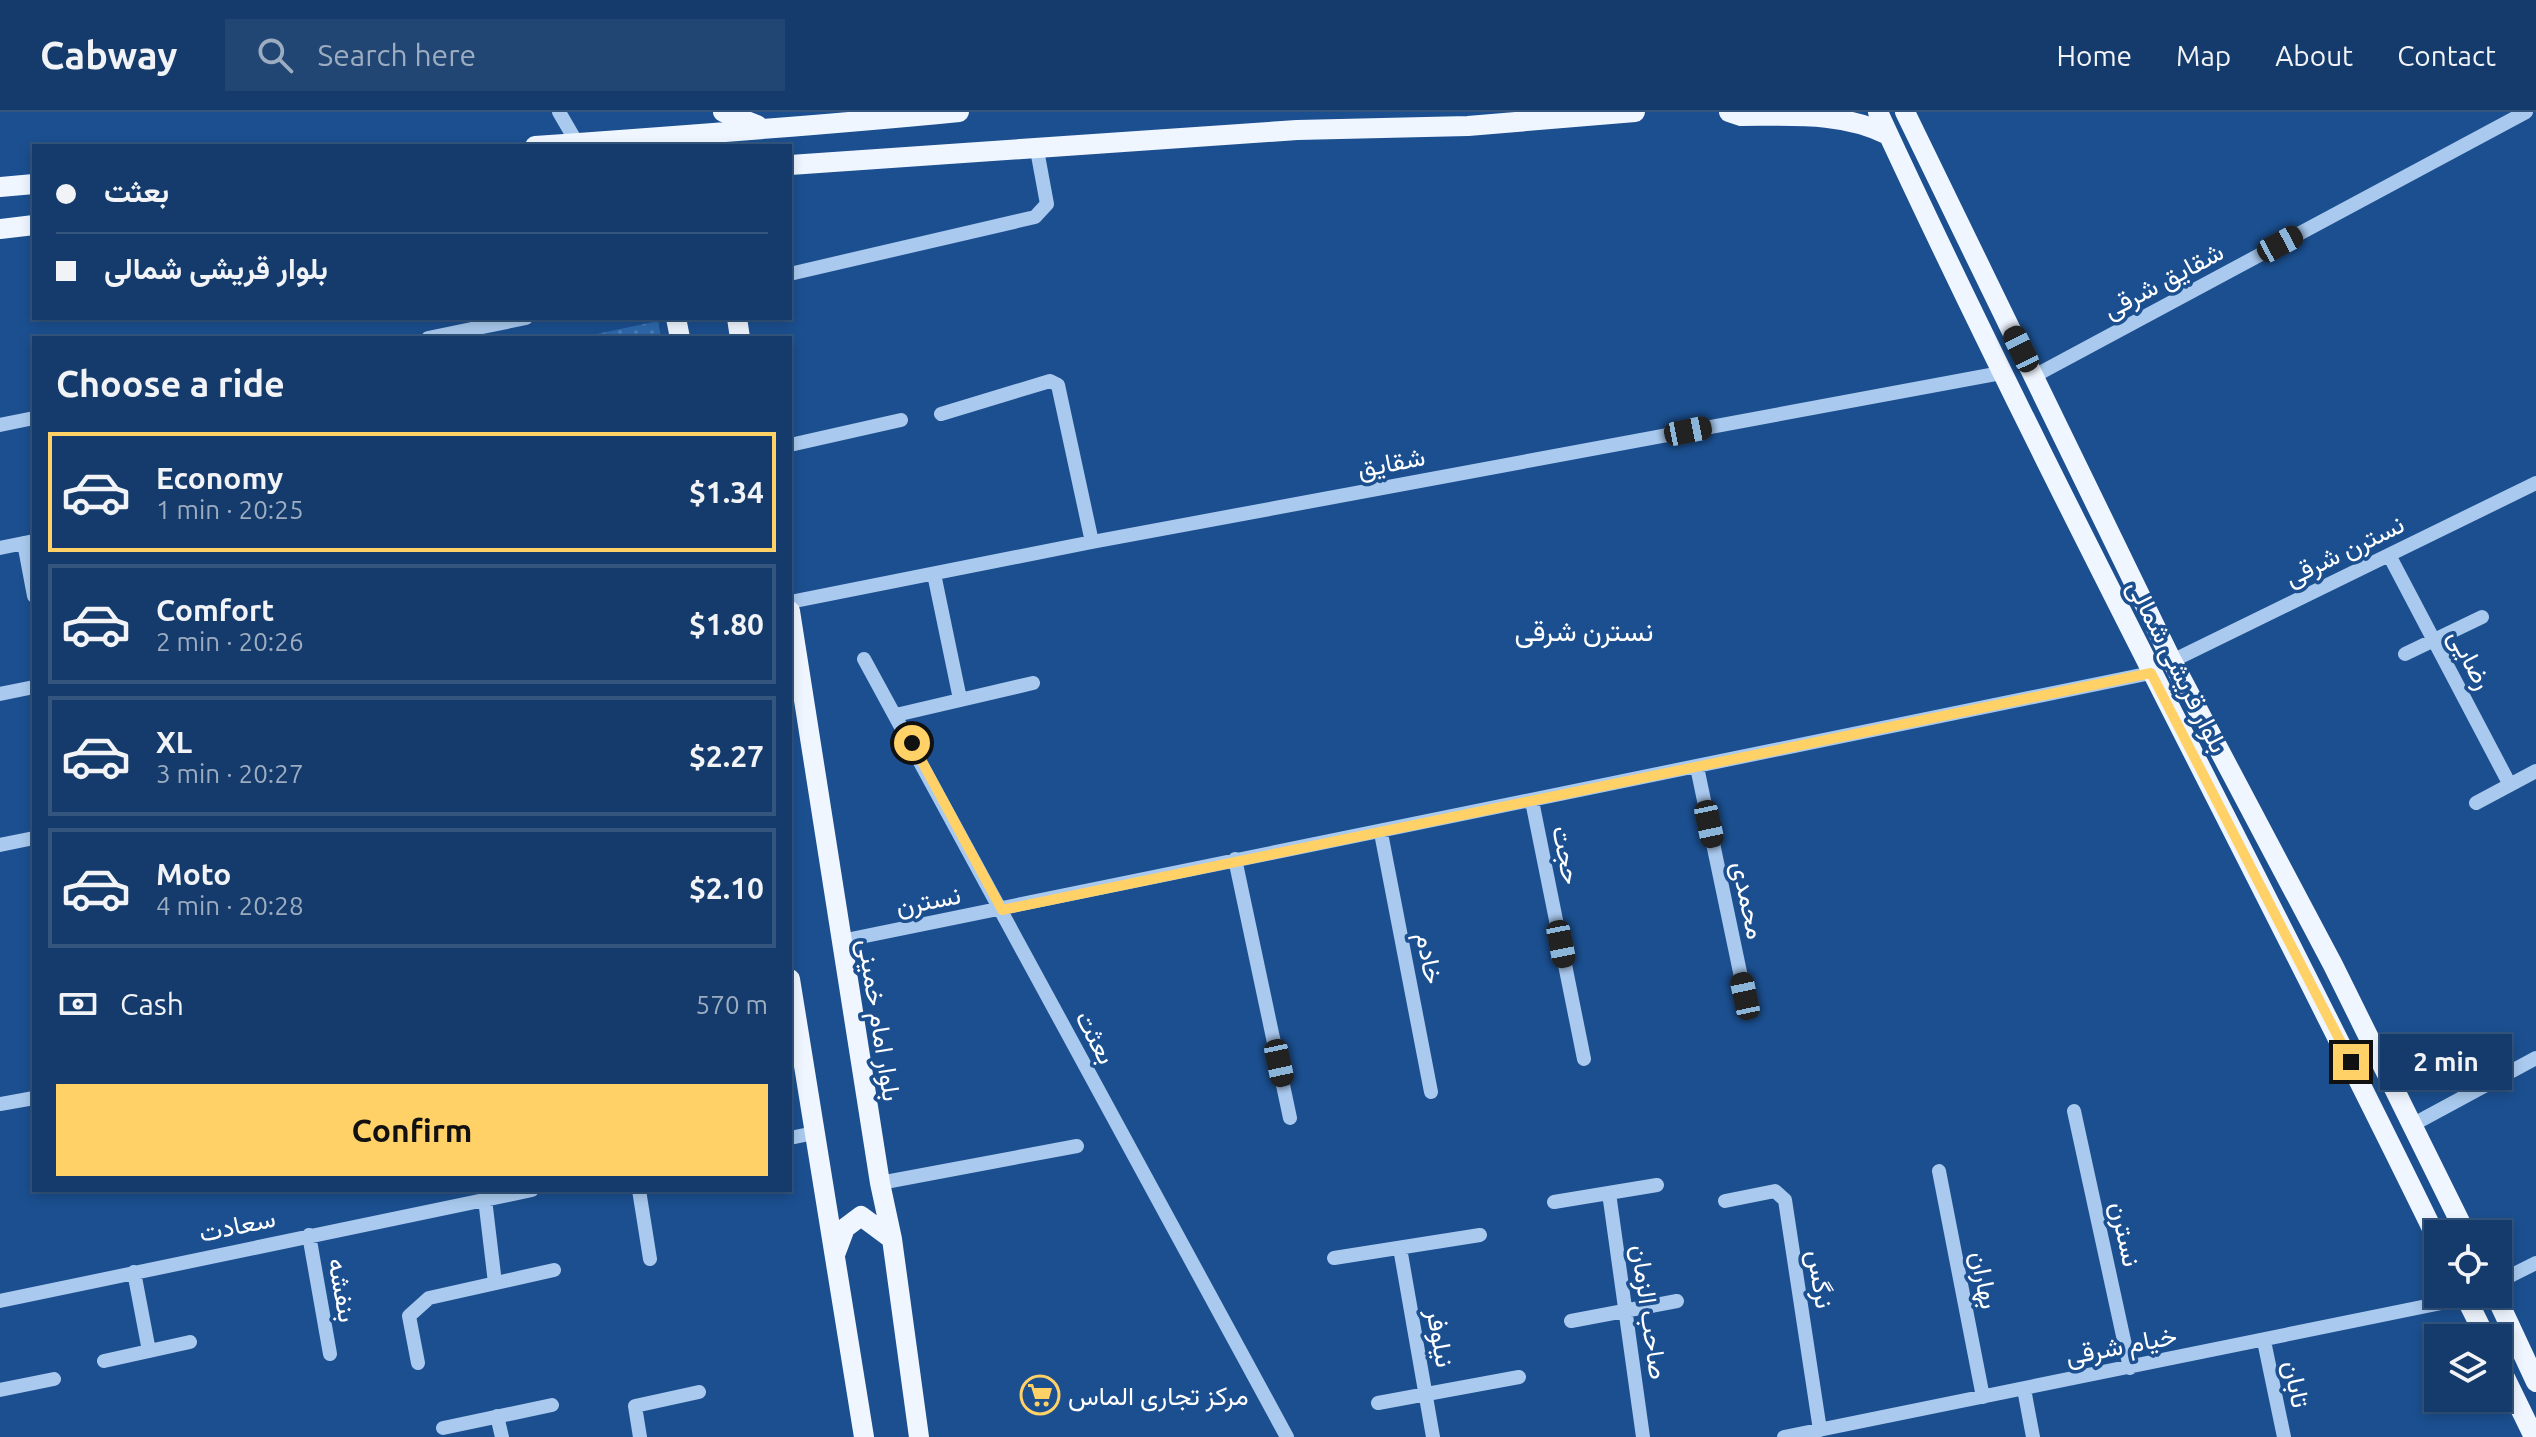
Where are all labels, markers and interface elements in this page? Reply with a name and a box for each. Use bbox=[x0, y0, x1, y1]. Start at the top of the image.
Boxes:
search box bbox=[225, 19, 785, 91]
icon: search bbox=[253, 33, 297, 77]
text: Cabway bbox=[40, 34, 177, 76]
text: Search here bbox=[317, 38, 476, 72]
text: Home bbox=[2057, 40, 2132, 71]
text: Map bbox=[2176, 40, 2231, 71]
text: About bbox=[2275, 40, 2353, 71]
text: Contact bbox=[2397, 40, 2496, 71]
text: بعثت bbox=[104, 174, 169, 208]
car bbox=[2253, 222, 2307, 266]
street label: شقایق شرقی bbox=[2098, 236, 2229, 326]
text: بلوار قریشی شمالی bbox=[104, 251, 328, 285]
car bbox=[2000, 322, 2042, 376]
text: Choose a ride bbox=[56, 363, 285, 404]
car bbox=[1662, 415, 1714, 447]
street label: شقایق bbox=[1355, 441, 1428, 485]
icon: car bbox=[60, 456, 132, 528]
text: Economy bbox=[156, 461, 283, 495]
text: $1.34 bbox=[689, 475, 764, 509]
text: 1 min · 20:25 bbox=[156, 495, 304, 524]
street label: نسترن شرقی bbox=[2280, 509, 2409, 593]
street label: بلوار قریشی شمالی bbox=[2120, 575, 2234, 758]
icon: car bbox=[60, 588, 132, 660]
text: Comfort bbox=[156, 593, 274, 627]
text: $1.80 bbox=[689, 607, 764, 641]
district label: نسترن شرقی bbox=[1515, 615, 1653, 649]
street label: رضایی bbox=[2441, 624, 2499, 695]
text: 2 min · 20:26 bbox=[156, 627, 304, 656]
icon: car bbox=[60, 720, 132, 792]
text: XL bbox=[156, 725, 192, 759]
route start bbox=[894, 725, 930, 761]
text: $2.27 bbox=[689, 739, 764, 773]
text: 3 min · 20:27 bbox=[156, 759, 304, 788]
car bbox=[1692, 798, 1726, 850]
street label: حجت bbox=[1546, 823, 1587, 887]
icon: car bbox=[60, 852, 132, 924]
text: Moto bbox=[156, 857, 231, 891]
street label: محمدی bbox=[1725, 859, 1771, 942]
text: $2.10 bbox=[689, 871, 764, 905]
street label: نسترن bbox=[893, 880, 963, 922]
text: 4 min · 20:28 bbox=[156, 891, 304, 920]
car bbox=[1545, 918, 1577, 970]
street label: خادم bbox=[1408, 930, 1449, 987]
street label: بلوار امام خمینی bbox=[850, 937, 907, 1104]
car bbox=[1728, 970, 1762, 1022]
icon: cash bbox=[56, 982, 100, 1026]
text: Cash bbox=[120, 987, 184, 1021]
text: 570 m bbox=[696, 990, 768, 1019]
street label: بعثت bbox=[1069, 1005, 1122, 1069]
callout: 2 min bbox=[2379, 1034, 2511, 1090]
car bbox=[1262, 1037, 1296, 1089]
route end bbox=[2333, 1044, 2369, 1080]
text: 2 min bbox=[2413, 1047, 2479, 1076]
button: Confirm bbox=[56, 1084, 768, 1176]
street label: نسترن bbox=[2103, 1199, 2147, 1269]
street label: سعادت bbox=[196, 1203, 278, 1247]
map controls bbox=[2424, 1220, 2512, 1412]
button: locate bbox=[2424, 1220, 2512, 1308]
street label: صاحب الزمان bbox=[1624, 1243, 1674, 1382]
street label: نرگس bbox=[1800, 1248, 1840, 1311]
street label: بهاران bbox=[1963, 1249, 2005, 1312]
street label: بنفشه bbox=[322, 1256, 363, 1325]
street label: نیلوفر bbox=[1419, 1306, 1460, 1370]
street label: خیام شرقی bbox=[2063, 1320, 2180, 1373]
button: layers bbox=[2424, 1324, 2512, 1412]
street label: تابان bbox=[2277, 1358, 2316, 1410]
supermarket icon: مرکز تجاری الماس bbox=[1019, 1374, 1061, 1416]
place label: مرکز تجاری الماس bbox=[1068, 1381, 1249, 1412]

